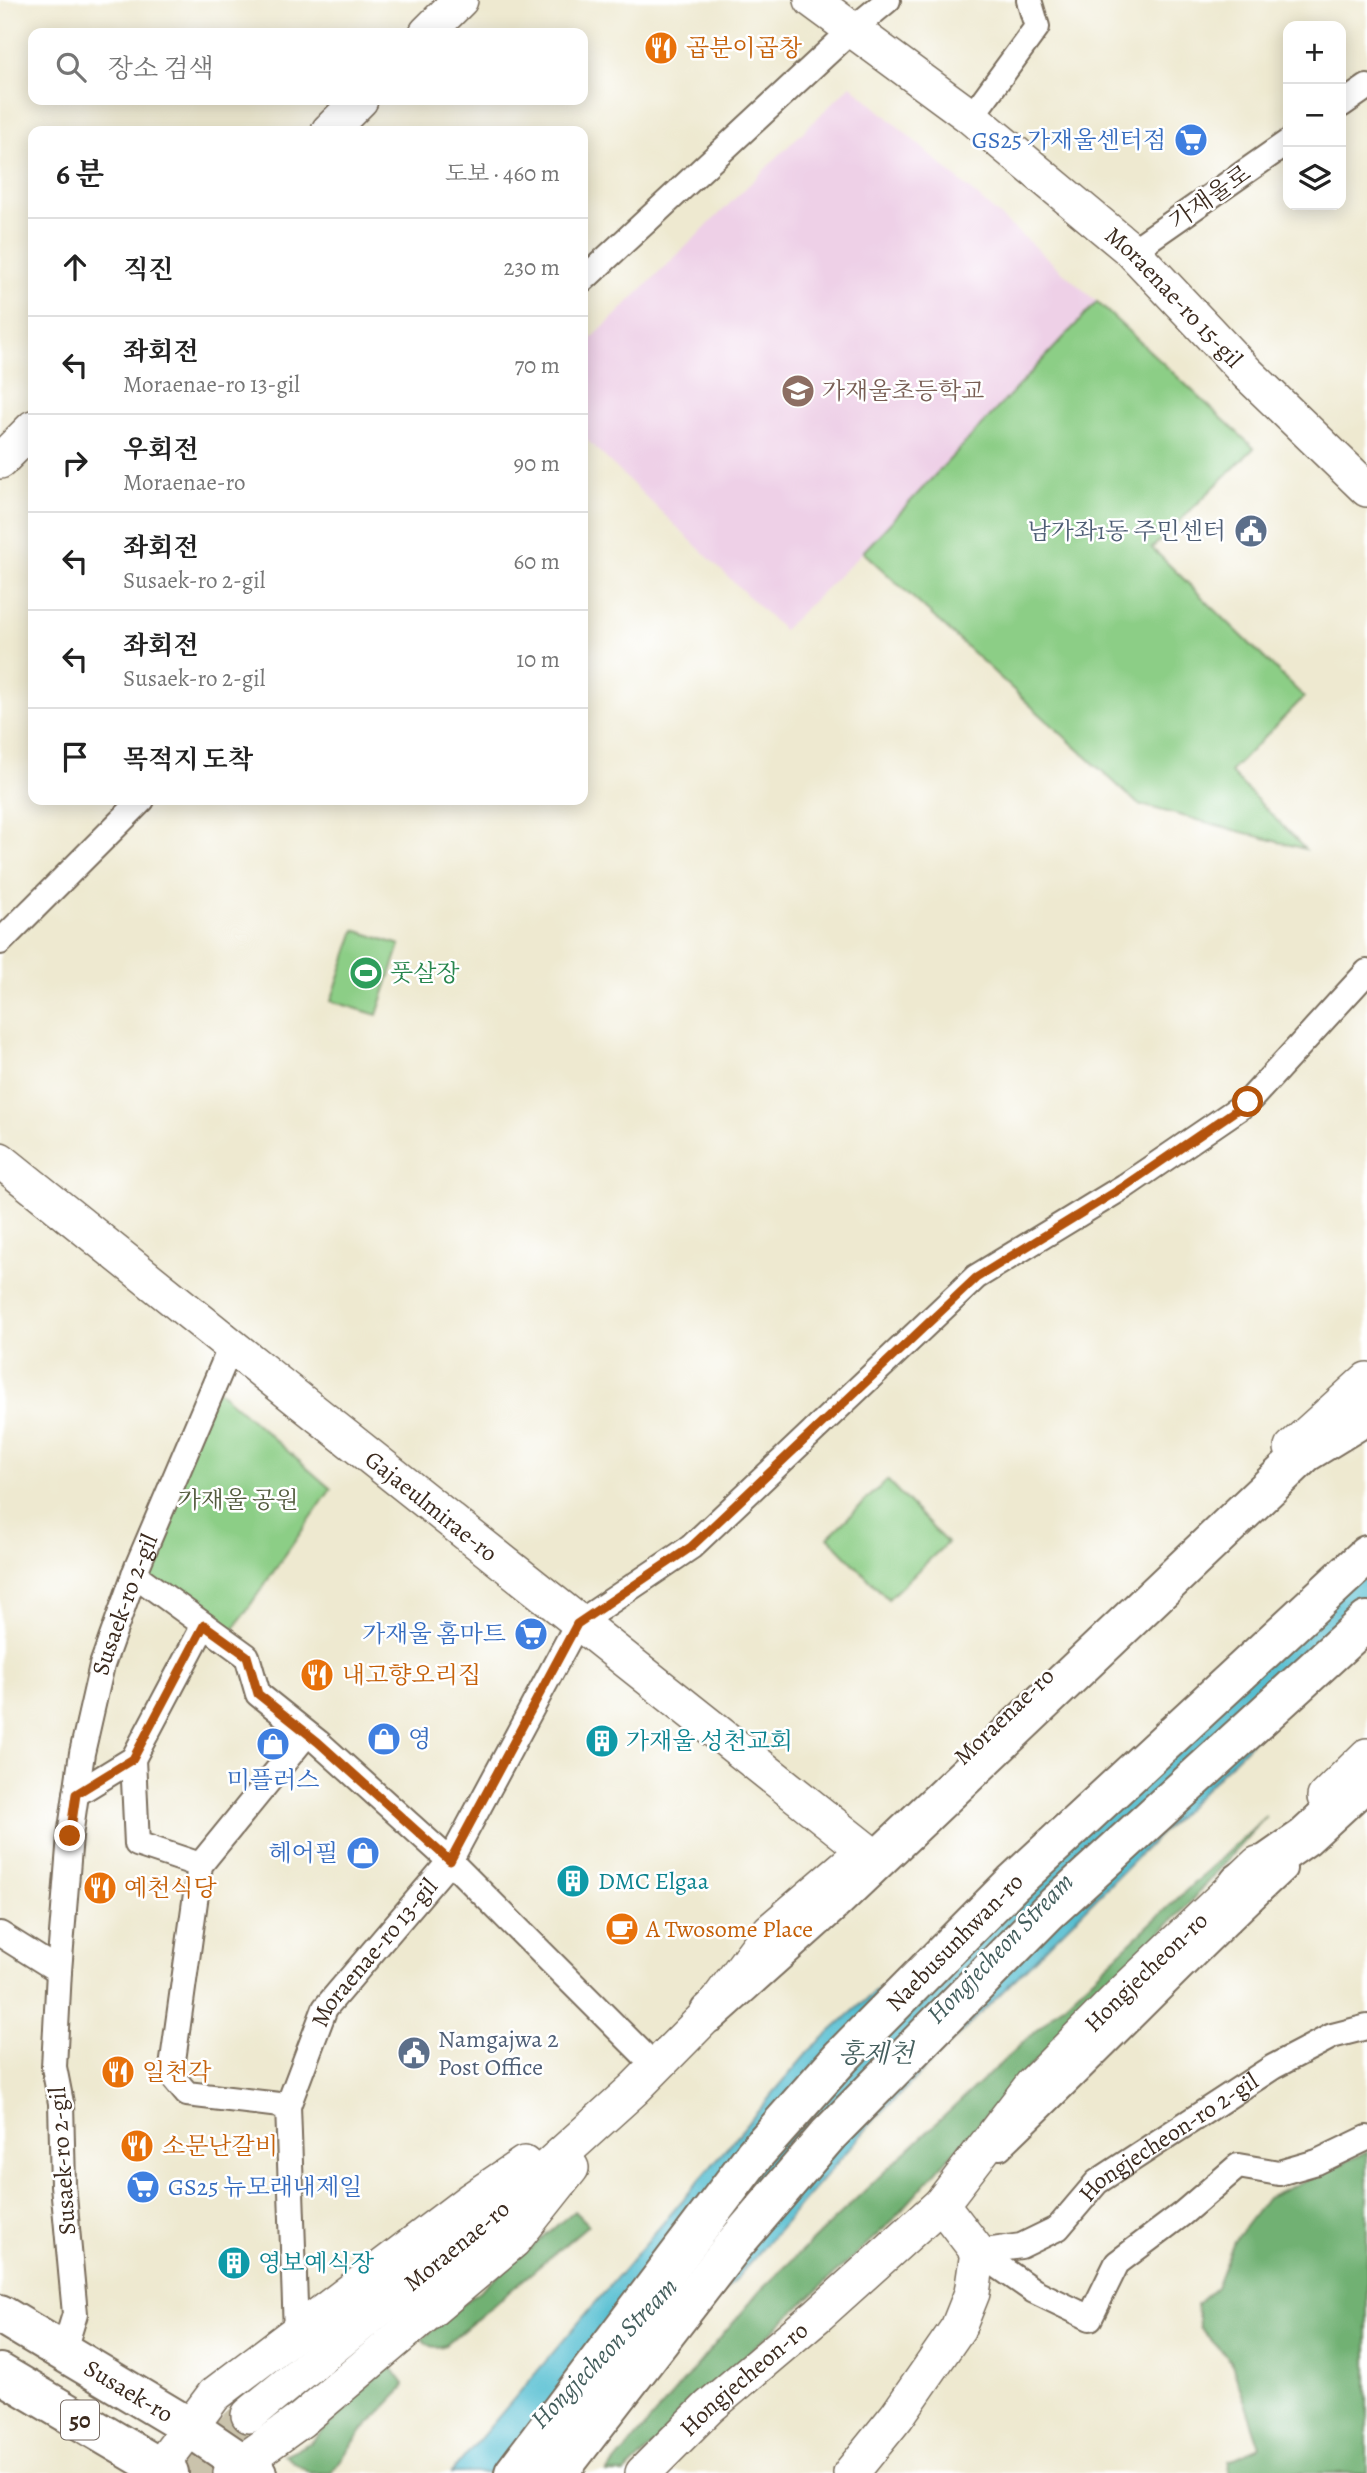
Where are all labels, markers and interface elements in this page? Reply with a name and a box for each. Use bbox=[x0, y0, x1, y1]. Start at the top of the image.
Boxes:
map controls bbox=[1283, 21, 1346, 210]
button: + bbox=[1283, 21, 1346, 84]
search box bbox=[28, 28, 588, 105]
restaurant icon: 곱분이곱창 bbox=[642, 29, 680, 67]
place label: 곱분이곱창 bbox=[686, 32, 803, 64]
icon: search bbox=[52, 48, 90, 86]
text: 장소 검색 bbox=[108, 51, 214, 86]
button: − bbox=[1283, 84, 1346, 147]
supermarket icon: GS25 가재울센터점 bbox=[1172, 121, 1210, 159]
place label: GS25 가재울센터점 bbox=[972, 124, 1166, 156]
button: layers bbox=[1283, 147, 1346, 210]
text: 6 분 bbox=[56, 154, 104, 194]
street label: 가재울로 bbox=[1163, 157, 1257, 237]
text: 도보 · 460 m bbox=[445, 158, 560, 189]
street label: Moraenae-ro 15-gil bbox=[1098, 219, 1250, 375]
icon: ahead bbox=[56, 248, 94, 286]
text: 직진 bbox=[123, 252, 173, 287]
text: 230 m bbox=[504, 252, 560, 283]
text: 좌회전 bbox=[123, 334, 198, 369]
icon: left bbox=[56, 346, 94, 384]
text: 70 m bbox=[514, 350, 560, 381]
text: Moraenae-ro 13-gil bbox=[123, 369, 300, 400]
school or university icon: 가재울초등학교 bbox=[779, 372, 817, 410]
place label: 가재울초등학교 bbox=[822, 375, 984, 407]
text: 우회전 bbox=[123, 432, 198, 467]
icon: right bbox=[56, 444, 94, 482]
text: 90 m bbox=[514, 448, 560, 479]
text: Moraenae-ro bbox=[123, 467, 245, 498]
public building icon: 남가좌1동 주민센터 bbox=[1232, 512, 1270, 550]
place label: 남가좌1동 주민센터 bbox=[1028, 515, 1226, 547]
text: 좌회전 bbox=[123, 530, 198, 565]
icon: left bbox=[56, 542, 94, 580]
text: 60 m bbox=[513, 546, 560, 577]
text: Susaek-ro 2-gil bbox=[123, 565, 265, 596]
text: 좌회전 bbox=[123, 628, 198, 663]
icon: left bbox=[56, 640, 94, 678]
text: 10 m bbox=[516, 644, 560, 675]
text: Susaek-ro 2-gil bbox=[123, 663, 265, 694]
icon: arrive bbox=[56, 738, 94, 776]
text: 목적지 도착 bbox=[123, 742, 253, 777]
sports icon: 풋살장 bbox=[347, 954, 385, 992]
place label: 풋살장 bbox=[390, 957, 460, 989]
route start bbox=[1232, 1086, 1263, 1117]
street label: Gajaeulmirae-ro bbox=[358, 1443, 504, 1569]
park label: 가재울 공원 bbox=[178, 1484, 298, 1516]
street label: Susaek-ro 2-gil bbox=[84, 1529, 165, 1678]
supermarket icon: 가재울 홈마트 bbox=[512, 1615, 550, 1653]
place label: 가재울 홈마트 bbox=[362, 1618, 506, 1650]
restaurant icon: 내고향오리집 bbox=[298, 1656, 336, 1694]
place label: 내고향오리집 bbox=[342, 1659, 481, 1691]
street label: Moraenae-ro bbox=[947, 1660, 1061, 1772]
shop icon: 영 bbox=[365, 1720, 403, 1758]
building icon: 가재울 성천교회 bbox=[583, 1722, 621, 1760]
place label: 영 bbox=[408, 1723, 431, 1755]
shop icon: 미플러스 bbox=[254, 1725, 292, 1763]
place label: 가재울 성천교회 bbox=[626, 1725, 793, 1757]
place label: 미플러스 bbox=[227, 1764, 319, 1796]
route end bbox=[54, 1820, 85, 1851]
shop icon: 헤어필 bbox=[344, 1834, 382, 1872]
place label: 헤어필 bbox=[268, 1837, 338, 1869]
building icon: DMC Elgaa bbox=[554, 1862, 592, 1900]
place label: DMC Elgaa bbox=[598, 1865, 710, 1897]
water label: Hongjecheon Stream bbox=[919, 1865, 1081, 2031]
street label: Naebusunhwan-ro bbox=[879, 1866, 1030, 2018]
restaurant icon: 예천식당 bbox=[81, 1869, 119, 1907]
street label: Moraenae-ro 13-gil bbox=[303, 1871, 445, 2031]
place label: 예천식당 bbox=[124, 1872, 218, 1904]
street label: Hongjecheon-ro bbox=[1077, 1905, 1215, 2039]
cafe icon: A Twosome Place bbox=[603, 1910, 641, 1948]
place label: A Twosome Place bbox=[645, 1913, 813, 1945]
place label: Namgajwa 2 Post Office bbox=[438, 2023, 559, 2083]
public building icon: Namgajwa 2 Post Office bbox=[395, 2034, 433, 2072]
water label: 홍제천 bbox=[838, 2036, 916, 2071]
restaurant icon: 일천각 bbox=[99, 2053, 137, 2091]
place label: 일천각 bbox=[142, 2056, 212, 2088]
street label: Hongjecheon-ro 2-gil bbox=[1071, 2065, 1264, 2208]
street label: Susaek-ro 2-gil bbox=[41, 2086, 83, 2236]
restaurant icon: 소문난갈비 bbox=[118, 2127, 156, 2165]
place label: 소문난갈비 bbox=[162, 2130, 278, 2162]
supermarket icon: GS25 뉴모래내제일 bbox=[124, 2168, 162, 2206]
place label: GS25 뉴모래내제일 bbox=[168, 2171, 362, 2203]
street label: Moraenae-ro bbox=[397, 2193, 517, 2299]
building icon: 영보예식장 bbox=[215, 2244, 253, 2282]
place label: 영보예식장 bbox=[258, 2247, 375, 2279]
water label: Hongjecheon Stream bbox=[523, 2270, 685, 2436]
street label: Hongjecheon-ro bbox=[673, 2314, 815, 2443]
street label: Susaek-ro bbox=[78, 2352, 179, 2430]
road number: 50 bbox=[61, 2400, 99, 2440]

